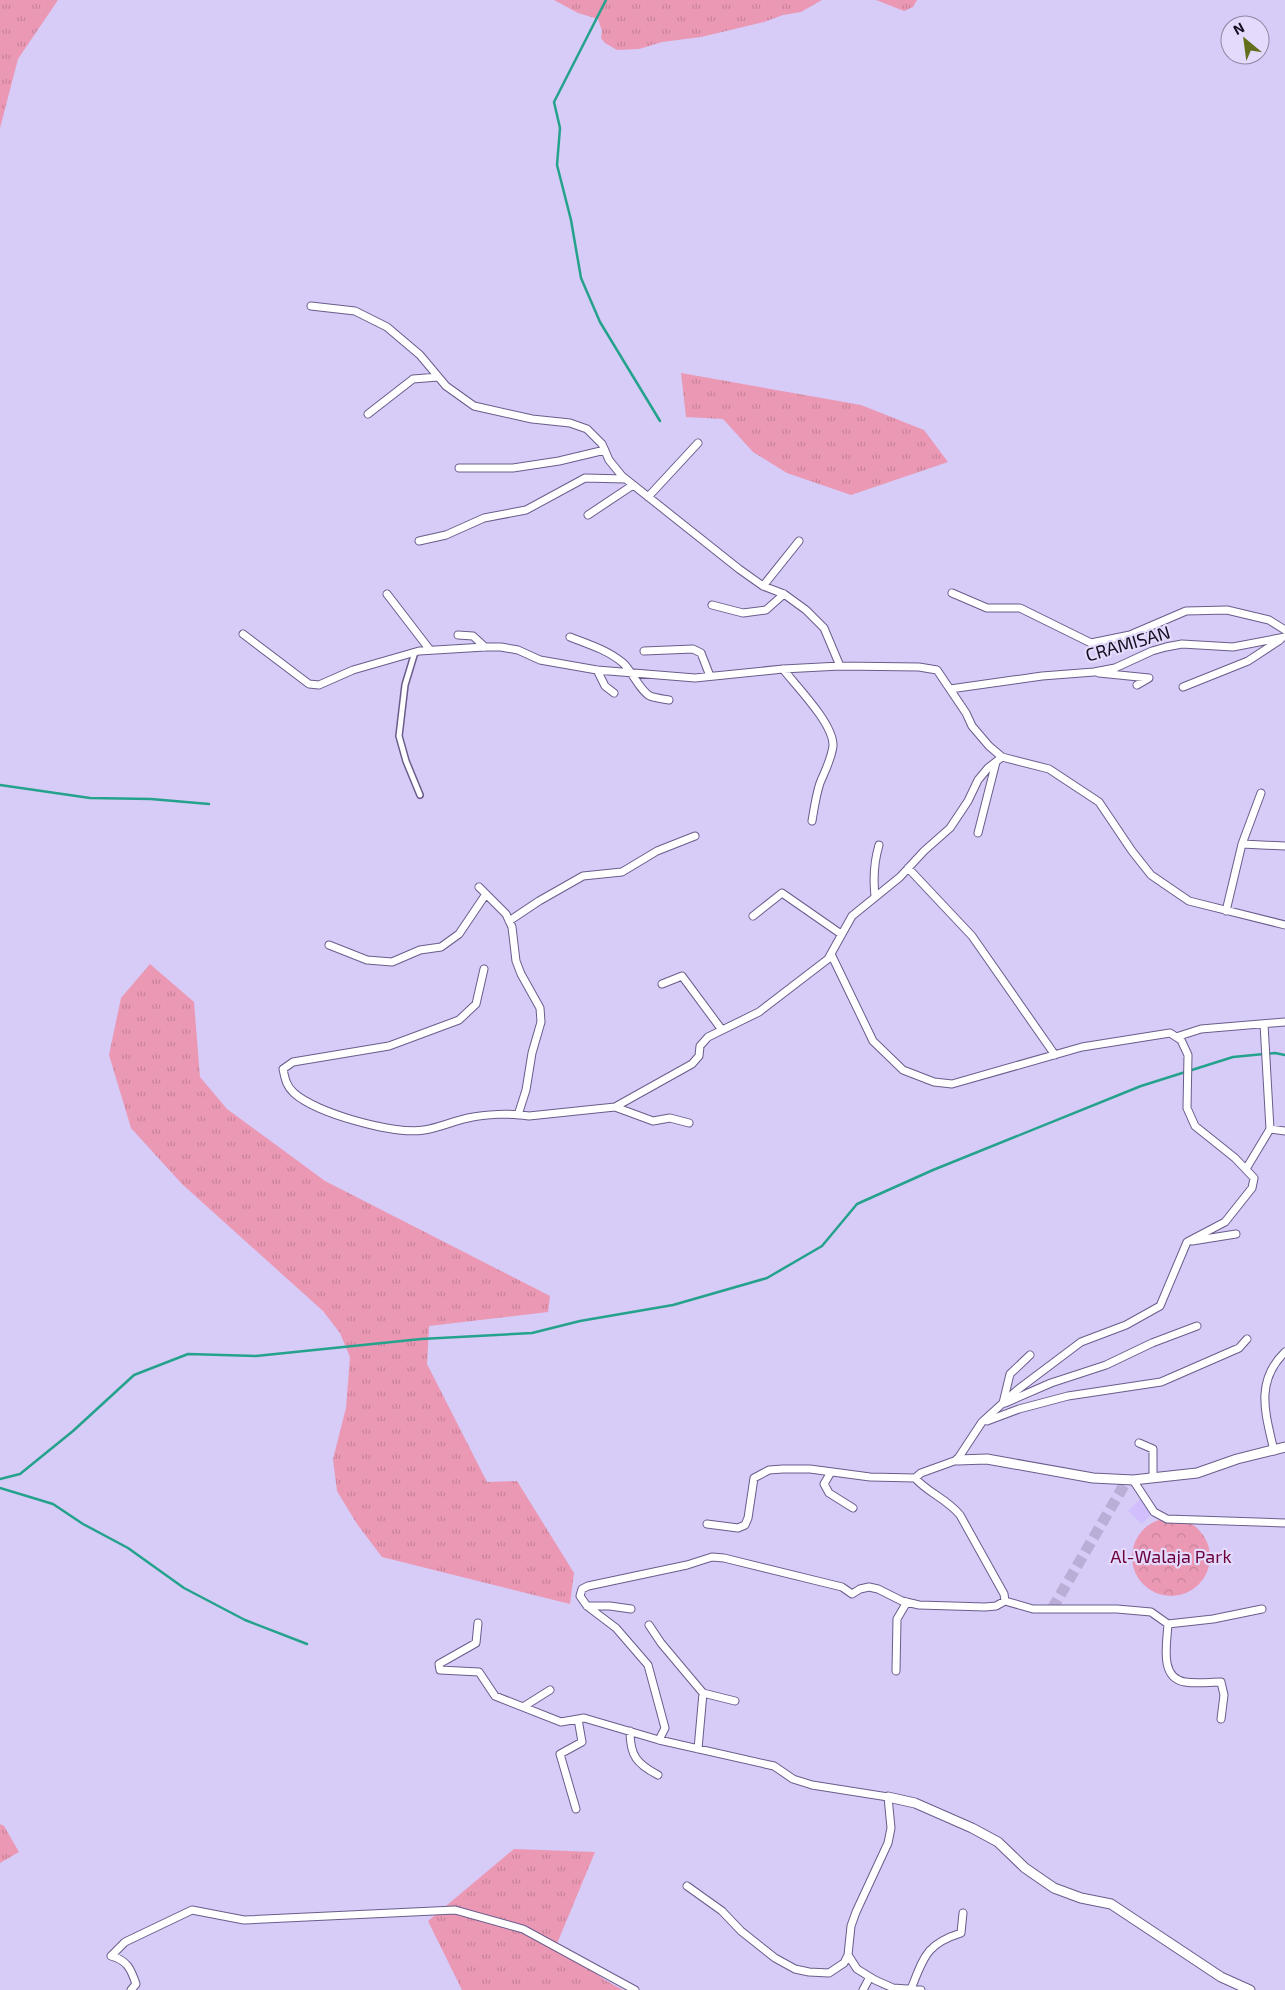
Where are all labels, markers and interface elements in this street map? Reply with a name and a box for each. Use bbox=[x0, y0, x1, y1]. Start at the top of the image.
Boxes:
north arrow bbox=[1220, 15, 1270, 65]
text: N bbox=[1230, 18, 1247, 38]
street label: CRAMISAN bbox=[1083, 620, 1173, 666]
park label: Al-Walaja Park bbox=[1110, 1545, 1232, 1567]

